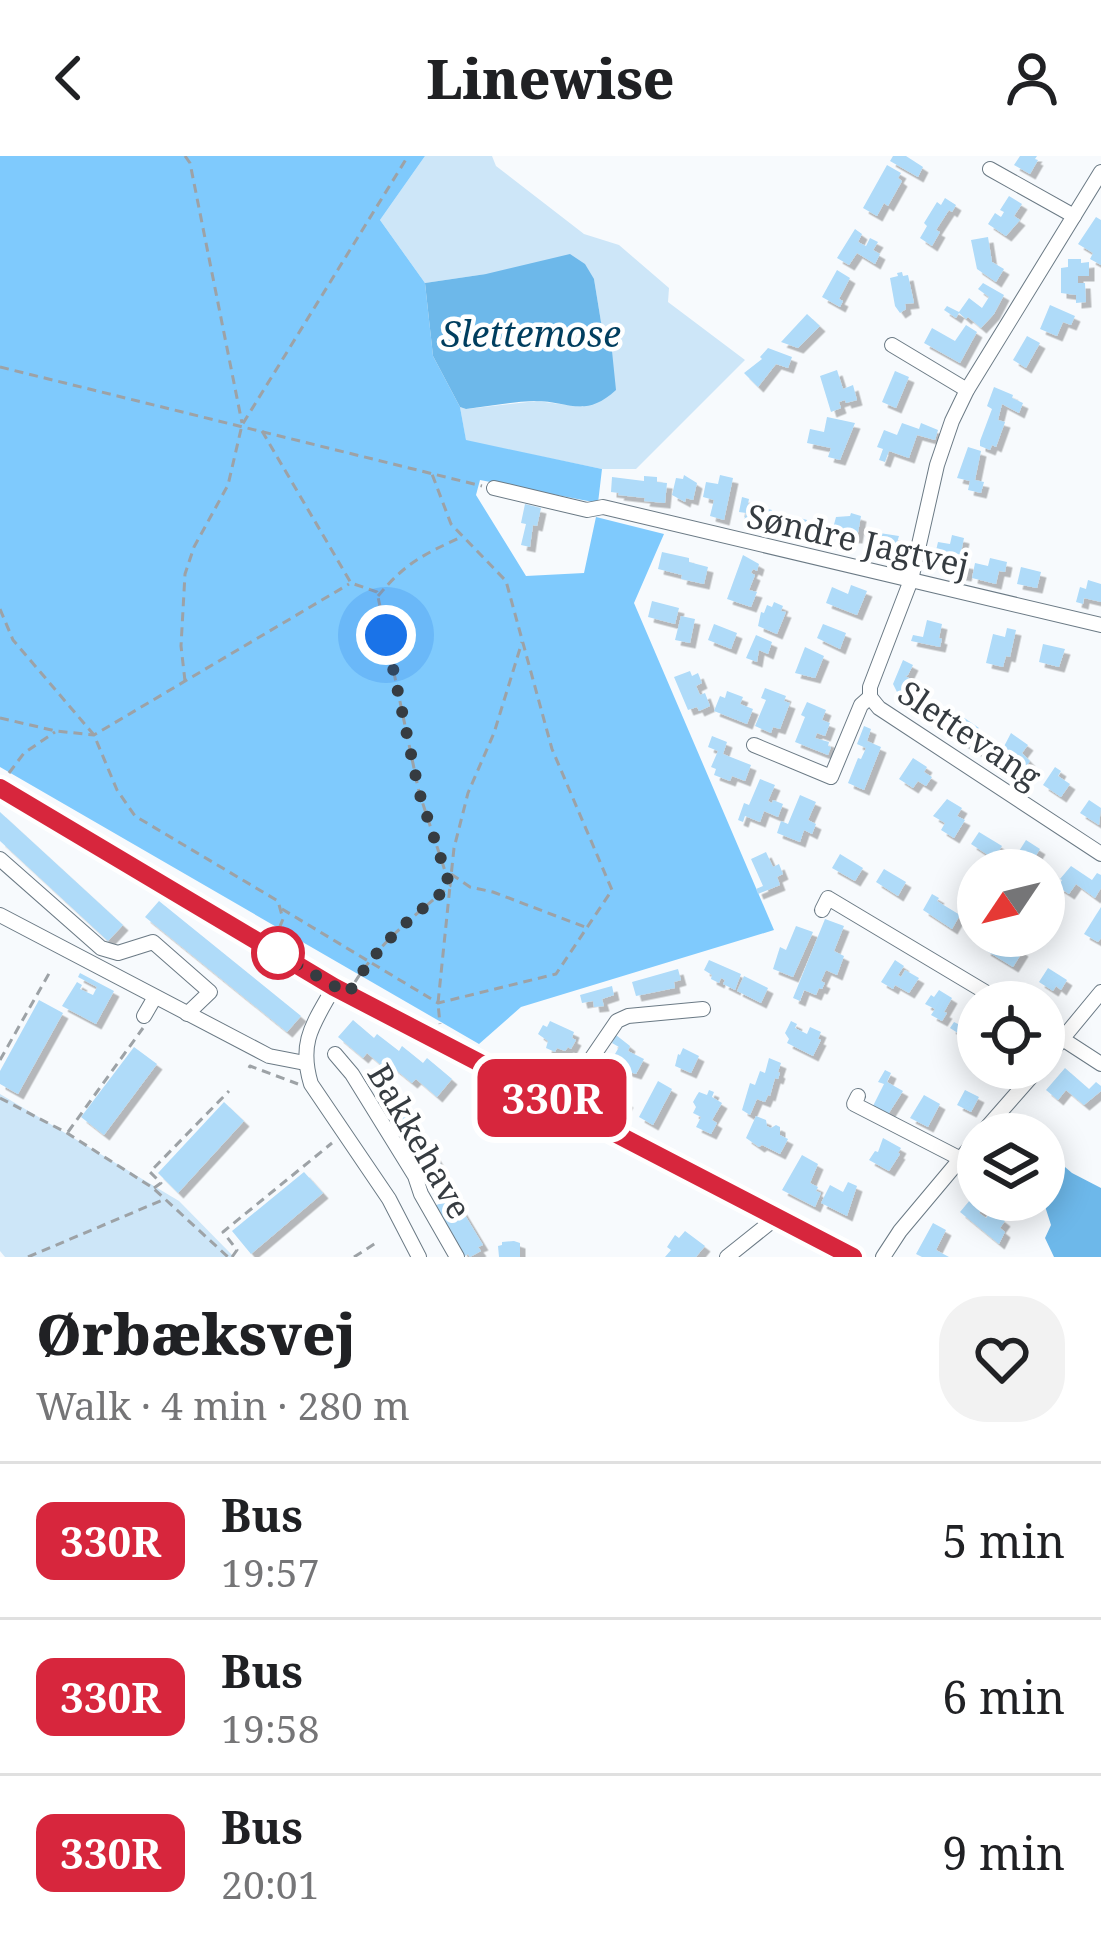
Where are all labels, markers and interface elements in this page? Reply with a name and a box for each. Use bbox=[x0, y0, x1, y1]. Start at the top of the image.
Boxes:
text: Linewise bbox=[427, 41, 674, 115]
icon: back bbox=[36, 45, 102, 111]
icon: person bbox=[999, 45, 1065, 111]
water label: Slettemose bbox=[441, 309, 621, 358]
street label: Søndre Jagtvej bbox=[742, 493, 974, 587]
your location bbox=[356, 605, 416, 665]
street label: Slettevang bbox=[890, 670, 1051, 798]
north arrow bbox=[957, 849, 1065, 957]
map controls bbox=[957, 849, 1065, 1221]
unlabelled marker bbox=[253, 928, 303, 978]
button: locate bbox=[957, 981, 1065, 1089]
street label: Bakkehave bbox=[357, 1055, 483, 1227]
line badge: 330R bbox=[468, 1059, 636, 1137]
text: 330R bbox=[501, 1069, 603, 1126]
button: layers bbox=[957, 1113, 1065, 1221]
text: Ørbæksvej bbox=[36, 1294, 356, 1372]
button: heart bbox=[939, 1296, 1065, 1422]
text: Walk · 4 min · 280 m bbox=[36, 1378, 410, 1431]
text: Bus bbox=[221, 1484, 303, 1545]
text: 5 min bbox=[942, 1510, 1065, 1571]
text: 330R bbox=[60, 1512, 161, 1569]
text: 19:57 bbox=[221, 1545, 319, 1598]
text: Bus bbox=[221, 1640, 303, 1701]
text: 6 min bbox=[942, 1666, 1065, 1727]
text: 330R bbox=[60, 1668, 161, 1725]
text: 19:58 bbox=[221, 1701, 319, 1754]
text: Bus bbox=[221, 1796, 303, 1857]
text: 9 min bbox=[942, 1822, 1065, 1883]
text: 330R bbox=[60, 1824, 161, 1881]
text: 20:01 bbox=[221, 1857, 319, 1910]

